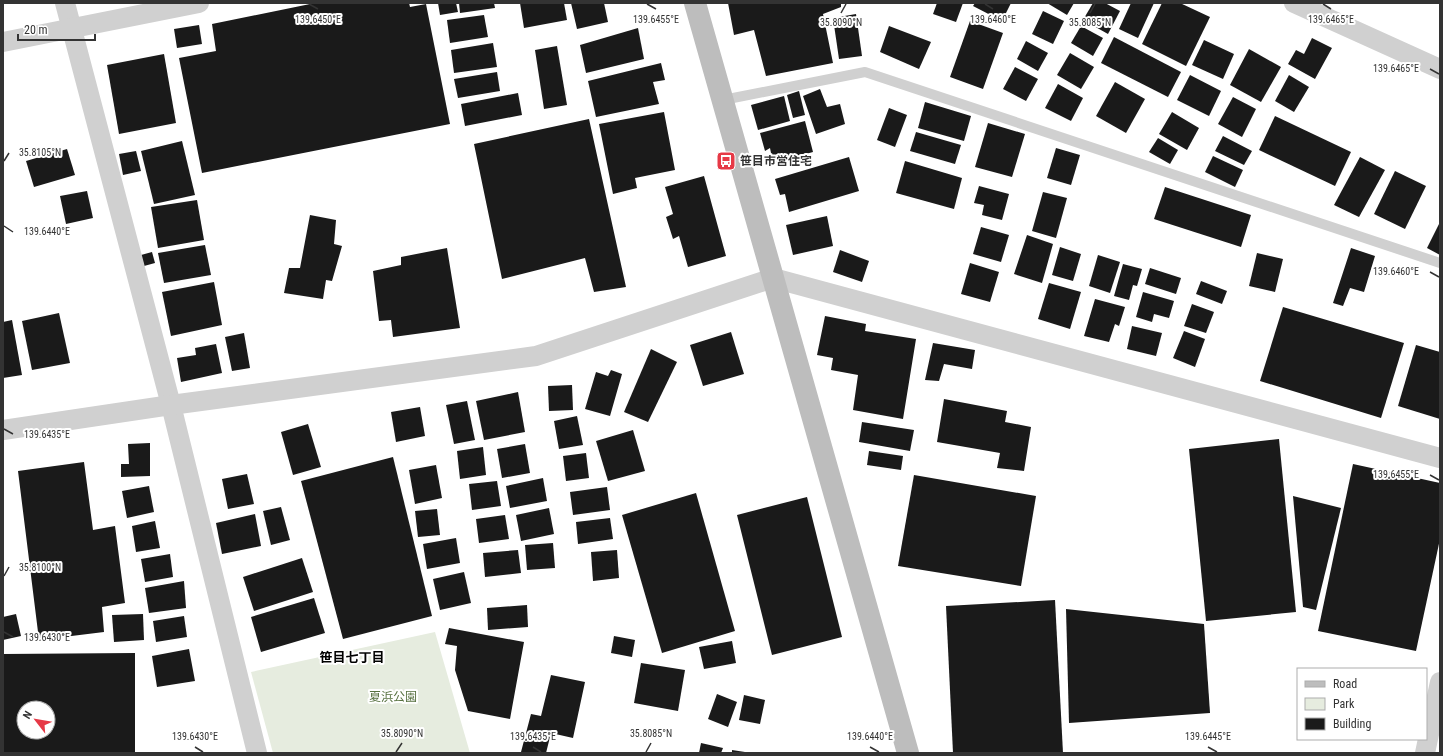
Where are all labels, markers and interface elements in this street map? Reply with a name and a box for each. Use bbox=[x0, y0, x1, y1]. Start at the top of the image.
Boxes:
text: 139.6450°E bbox=[295, 14, 341, 25]
text: 139.6455°E bbox=[633, 14, 679, 25]
text: 139.6460°E bbox=[970, 14, 1016, 25]
text: 139.6465°E bbox=[1308, 14, 1354, 25]
scale bar bbox=[18, 16, 95, 42]
text: 35.8090°N bbox=[820, 17, 862, 28]
text: 35.8085°N bbox=[1069, 17, 1111, 28]
text: 20 m bbox=[24, 23, 48, 37]
text: 139.6465°E bbox=[1373, 63, 1419, 74]
text: 35.8105°N bbox=[19, 147, 61, 158]
bus stop icon: 笹目市営住宅 bbox=[715, 150, 737, 172]
place label: 笹目市営住宅 bbox=[740, 154, 812, 168]
text: 139.6440°E bbox=[24, 226, 70, 237]
text: 139.6460°E bbox=[1373, 266, 1419, 277]
text: 139.6435°E bbox=[24, 429, 70, 440]
text: 139.6455°E bbox=[1373, 469, 1419, 480]
text: 35.8100°N bbox=[19, 562, 61, 573]
text: 139.6430°E bbox=[24, 632, 70, 643]
district label: 笹目七丁目 bbox=[319, 650, 385, 665]
legend bbox=[1297, 668, 1427, 740]
text: Road bbox=[1333, 677, 1357, 691]
park label: 夏浜公園 bbox=[369, 690, 417, 704]
text: Park bbox=[1333, 697, 1355, 711]
north arrow bbox=[16, 700, 56, 740]
text: N bbox=[21, 709, 35, 721]
text: Building bbox=[1333, 717, 1371, 731]
text: 35.8090°N bbox=[381, 728, 423, 739]
text: 35.8085°N bbox=[630, 728, 672, 739]
text: 139.6430°E bbox=[172, 731, 218, 742]
text: 139.6435°E bbox=[510, 731, 556, 742]
text: 139.6440°E bbox=[847, 731, 893, 742]
text: 139.6445°E bbox=[1185, 731, 1231, 742]

